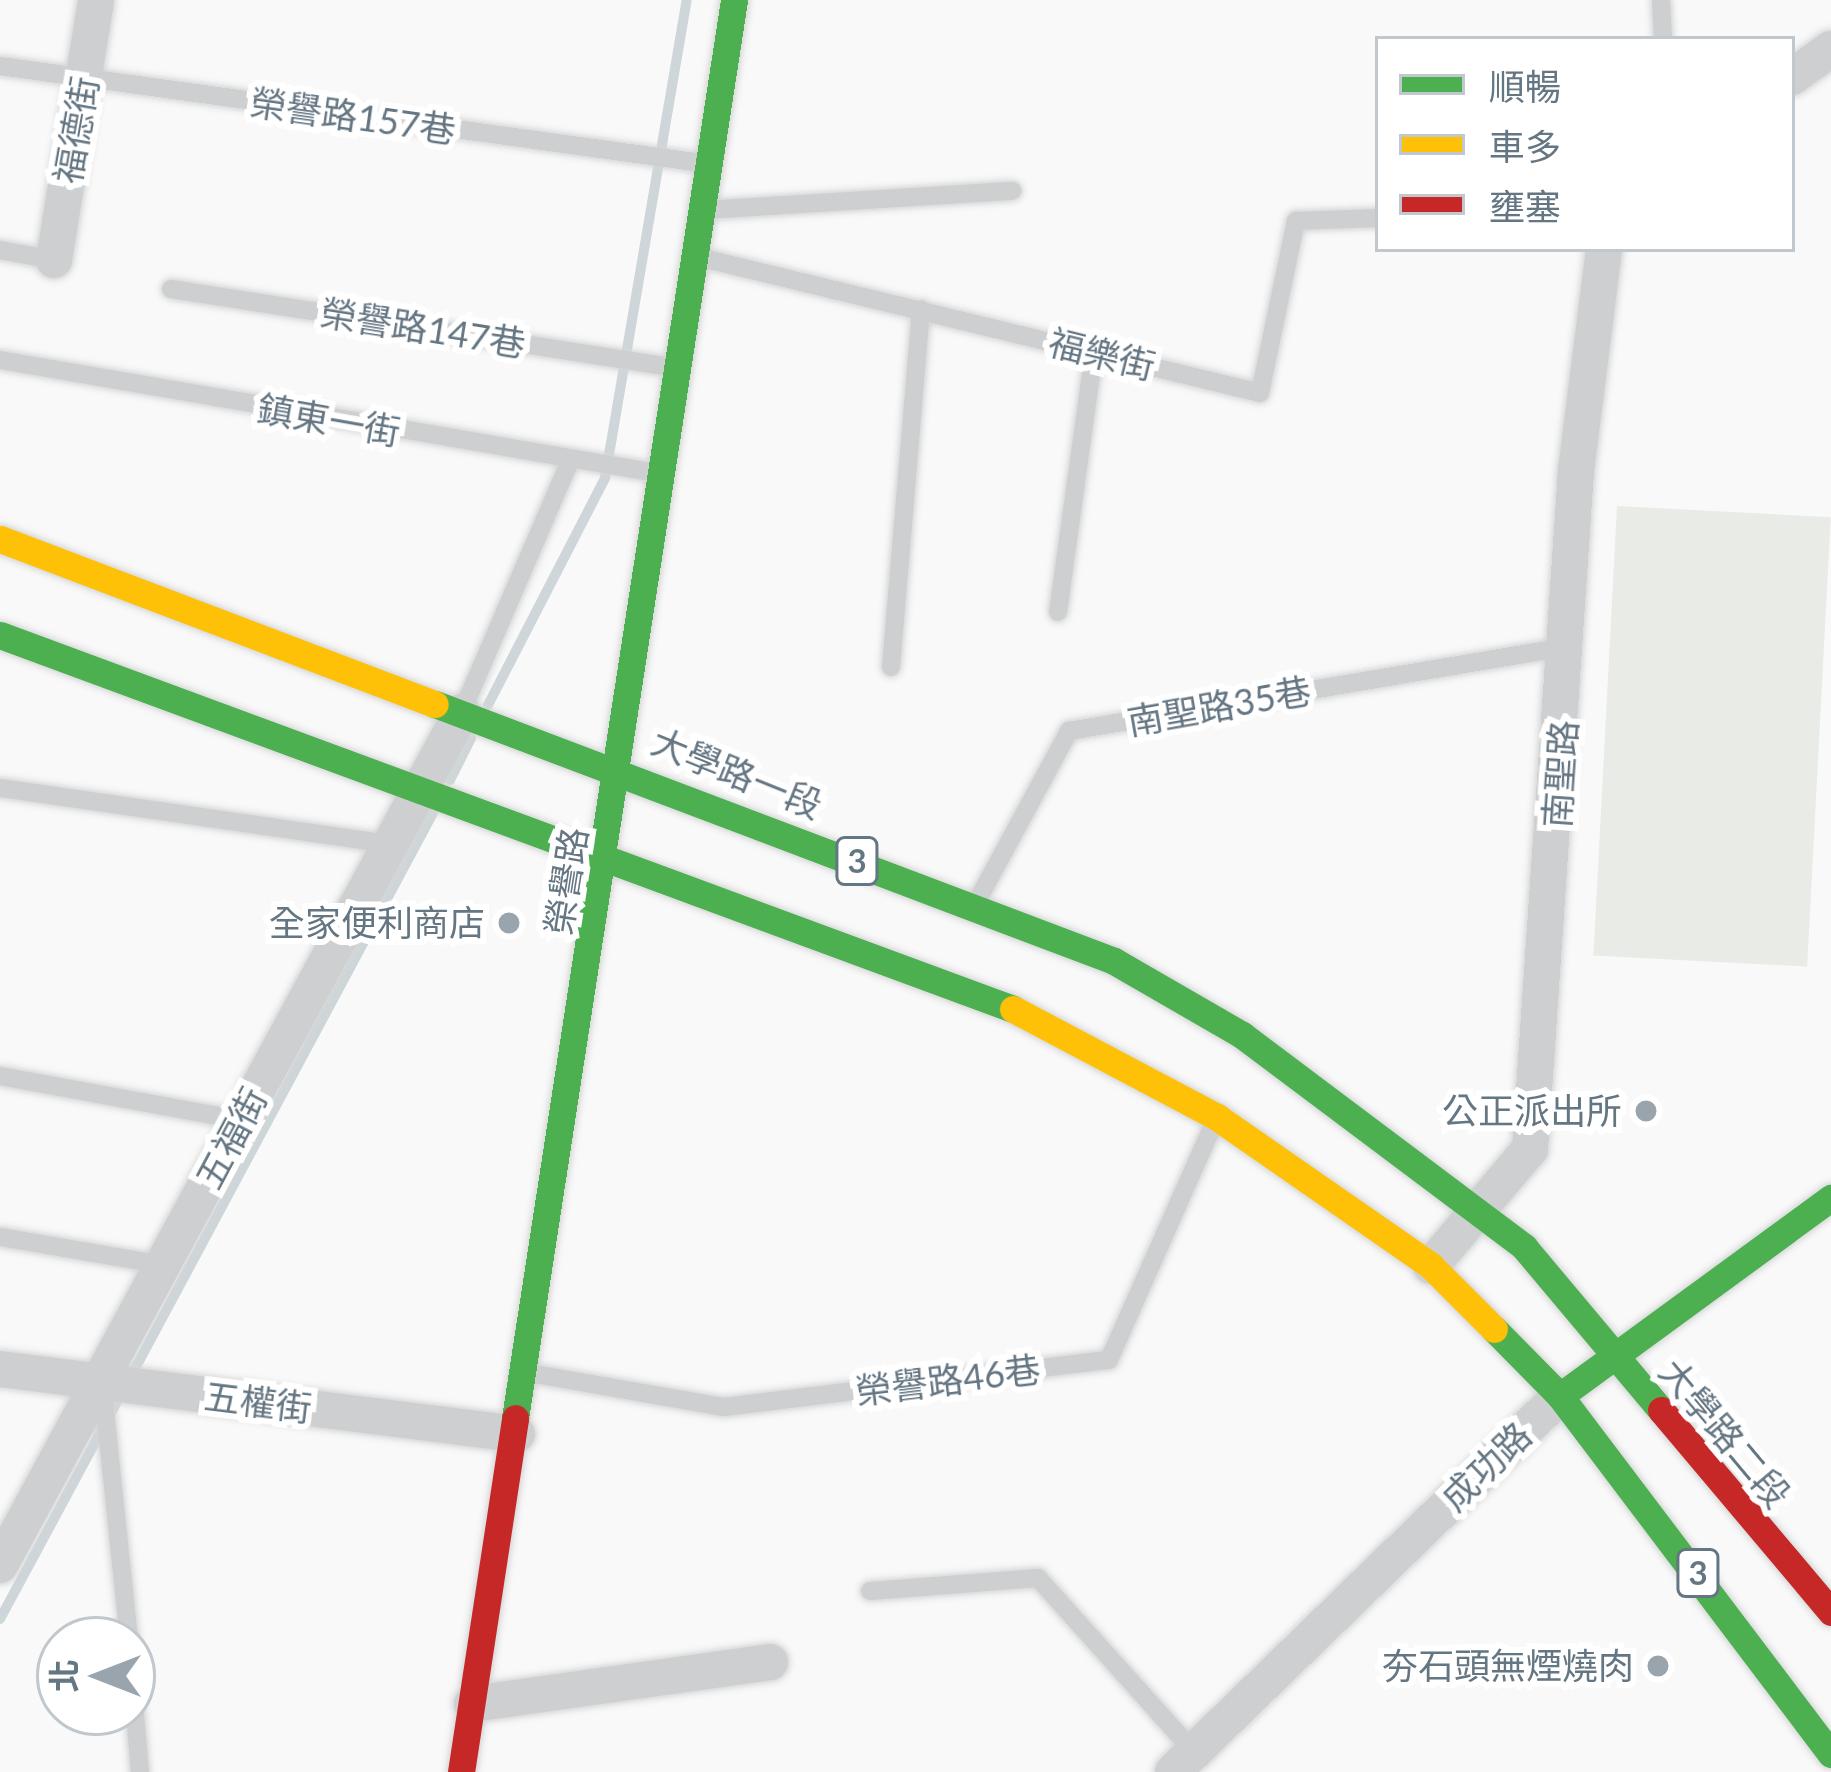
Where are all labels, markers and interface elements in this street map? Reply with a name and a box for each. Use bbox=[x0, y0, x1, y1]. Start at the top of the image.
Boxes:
legend bbox=[1375, 36, 1795, 252]
text: 順暢 bbox=[1489, 64, 1561, 108]
street label: 福德街 bbox=[45, 73, 107, 187]
street label: 榮譽路157巷 bbox=[248, 80, 458, 152]
text: 車多 bbox=[1489, 124, 1561, 168]
text: 壅塞 bbox=[1489, 184, 1561, 228]
street label: 榮譽路147巷 bbox=[318, 291, 528, 365]
street label: 福樂街 bbox=[1044, 320, 1160, 388]
street label: 鎮東一街 bbox=[254, 386, 404, 454]
street label: 南聖路35巷 bbox=[1124, 669, 1314, 743]
street label: 大學路一段 bbox=[645, 719, 829, 827]
street label: 南聖路 bbox=[1535, 719, 1585, 829]
street label: 榮譽路 bbox=[536, 824, 596, 938]
road number: 3 bbox=[833, 834, 881, 888]
place label: 全家便利商店 bbox=[269, 901, 485, 945]
marker: 全家便利商店 bbox=[496, 910, 522, 936]
street label: 五福街 bbox=[187, 1080, 275, 1196]
place label: 公正派出所 bbox=[1442, 1089, 1622, 1133]
marker: 公正派出所 bbox=[1633, 1098, 1659, 1124]
street label: 榮譽路46巷 bbox=[853, 1347, 1043, 1413]
street label: 大學路二段 bbox=[1651, 1350, 1799, 1516]
street label: 五權街 bbox=[202, 1374, 314, 1430]
street label: 成功路 bbox=[1432, 1413, 1540, 1519]
road number: 3 bbox=[1674, 1546, 1722, 1600]
north arrow bbox=[36, 1616, 156, 1736]
place label: 夯石頭無煙燒肉 bbox=[1382, 1644, 1634, 1688]
marker: 夯石頭無煙燒肉 bbox=[1645, 1653, 1671, 1679]
text: 北 bbox=[43, 1660, 83, 1693]

